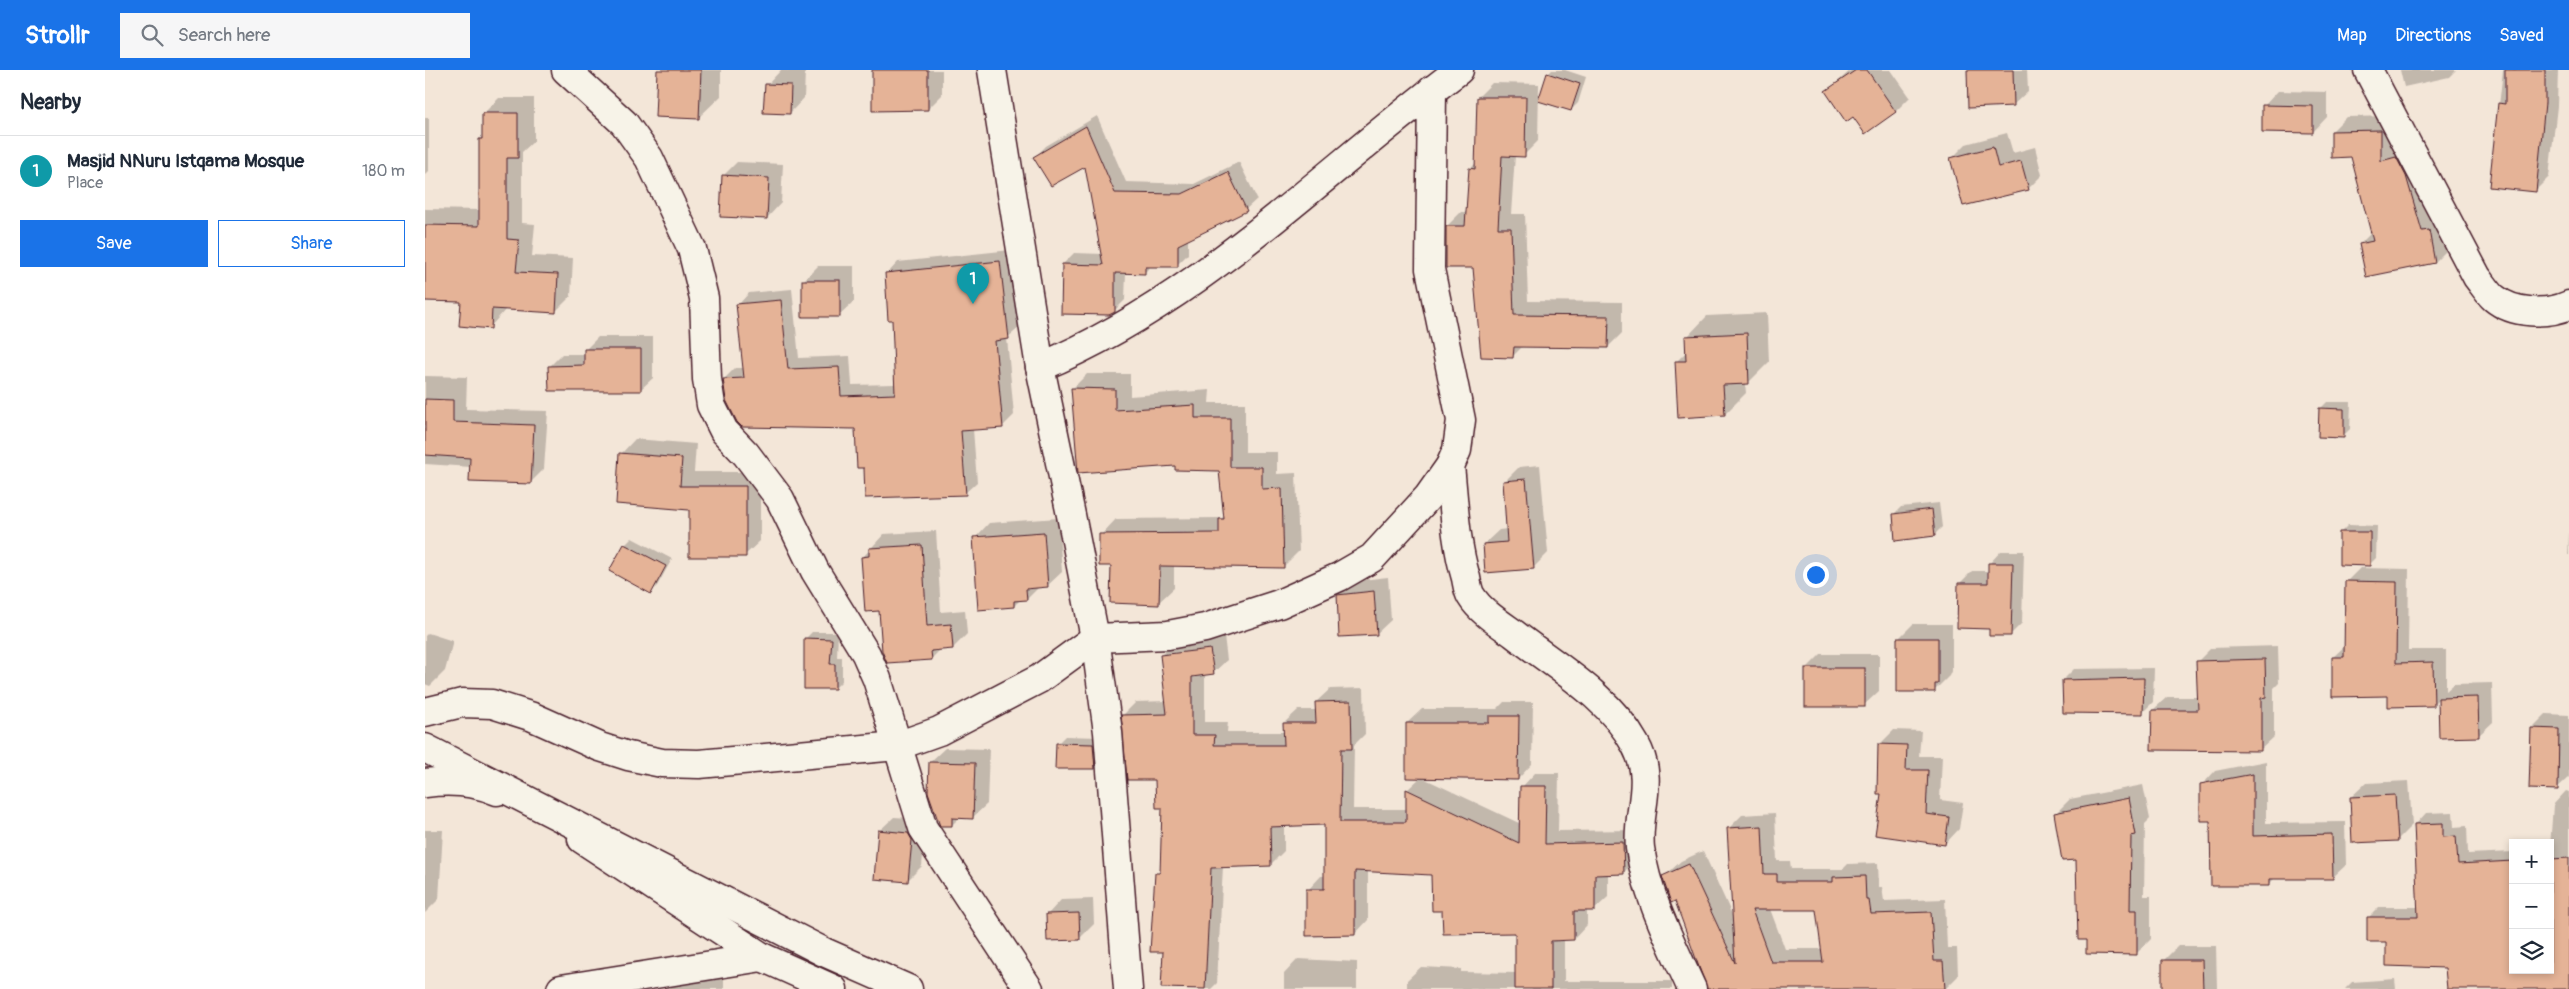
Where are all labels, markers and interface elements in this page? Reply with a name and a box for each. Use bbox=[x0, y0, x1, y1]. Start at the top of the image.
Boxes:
search box bbox=[120, 13, 470, 58]
text: Strollr bbox=[25, 21, 90, 50]
icon: search bbox=[138, 21, 166, 49]
text: Search here bbox=[178, 23, 270, 47]
text: Map bbox=[2337, 24, 2367, 47]
text: Directions bbox=[2395, 24, 2471, 47]
text: Saved bbox=[2499, 24, 2544, 47]
text: Nearby bbox=[20, 89, 81, 116]
text: Masjid NNuru Istqama Mosque bbox=[67, 149, 304, 173]
text: 1 bbox=[33, 161, 39, 181]
text: 180 m bbox=[362, 161, 405, 181]
text: Place bbox=[67, 173, 103, 193]
button: Save bbox=[20, 220, 208, 267]
button: Share bbox=[218, 220, 405, 267]
pin: 1 bbox=[957, 263, 989, 304]
your location bbox=[1803, 562, 1829, 588]
map controls bbox=[2509, 839, 2554, 974]
button: + bbox=[2509, 839, 2554, 884]
button: − bbox=[2509, 884, 2554, 929]
button: layers bbox=[2509, 929, 2554, 974]

